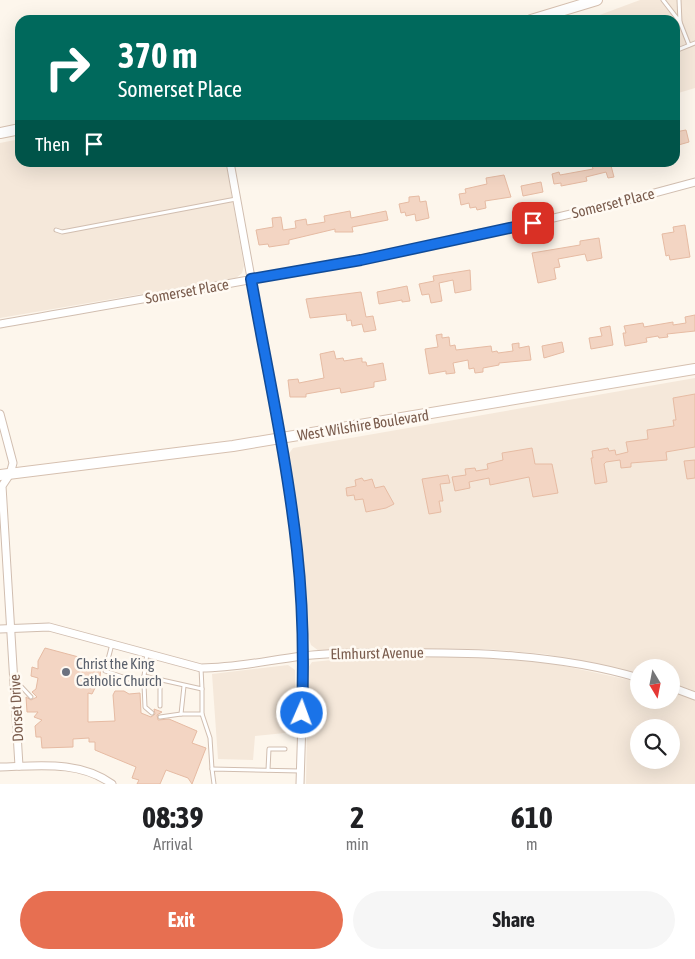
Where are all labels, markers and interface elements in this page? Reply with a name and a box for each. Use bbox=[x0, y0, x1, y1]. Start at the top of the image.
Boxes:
icon: right bbox=[35, 35, 100, 100]
text: 370 m bbox=[118, 35, 197, 75]
text: Somerset Place bbox=[118, 76, 242, 102]
icon: arrive bbox=[80, 130, 108, 158]
text: Then bbox=[35, 133, 70, 155]
street label: Somerset Place bbox=[570, 184, 656, 221]
pin bbox=[512, 202, 554, 244]
icon: arrive bbox=[519, 209, 547, 237]
street label: Somerset Place bbox=[144, 275, 230, 307]
street label: West Wilshire Boulevard bbox=[296, 406, 430, 444]
street label: Elmhurst Avenue bbox=[330, 644, 424, 662]
place label: Christ the King Catholic Church bbox=[76, 655, 162, 689]
north arrow bbox=[630, 659, 680, 709]
map controls bbox=[630, 659, 680, 769]
marker: Christ the King Catholic Church bbox=[60, 666, 72, 678]
street label: Dorset Drive bbox=[6, 674, 26, 742]
position arrow bbox=[275, 686, 327, 738]
button: search bbox=[630, 719, 680, 769]
text: 08:39 bbox=[142, 800, 204, 834]
text: 2 bbox=[350, 800, 364, 834]
text: 610 bbox=[511, 800, 553, 834]
text: Arrival bbox=[153, 835, 192, 853]
text: min bbox=[346, 835, 369, 853]
text: m bbox=[526, 835, 538, 853]
button: Exit bbox=[20, 891, 343, 949]
button: Share bbox=[353, 891, 675, 949]

